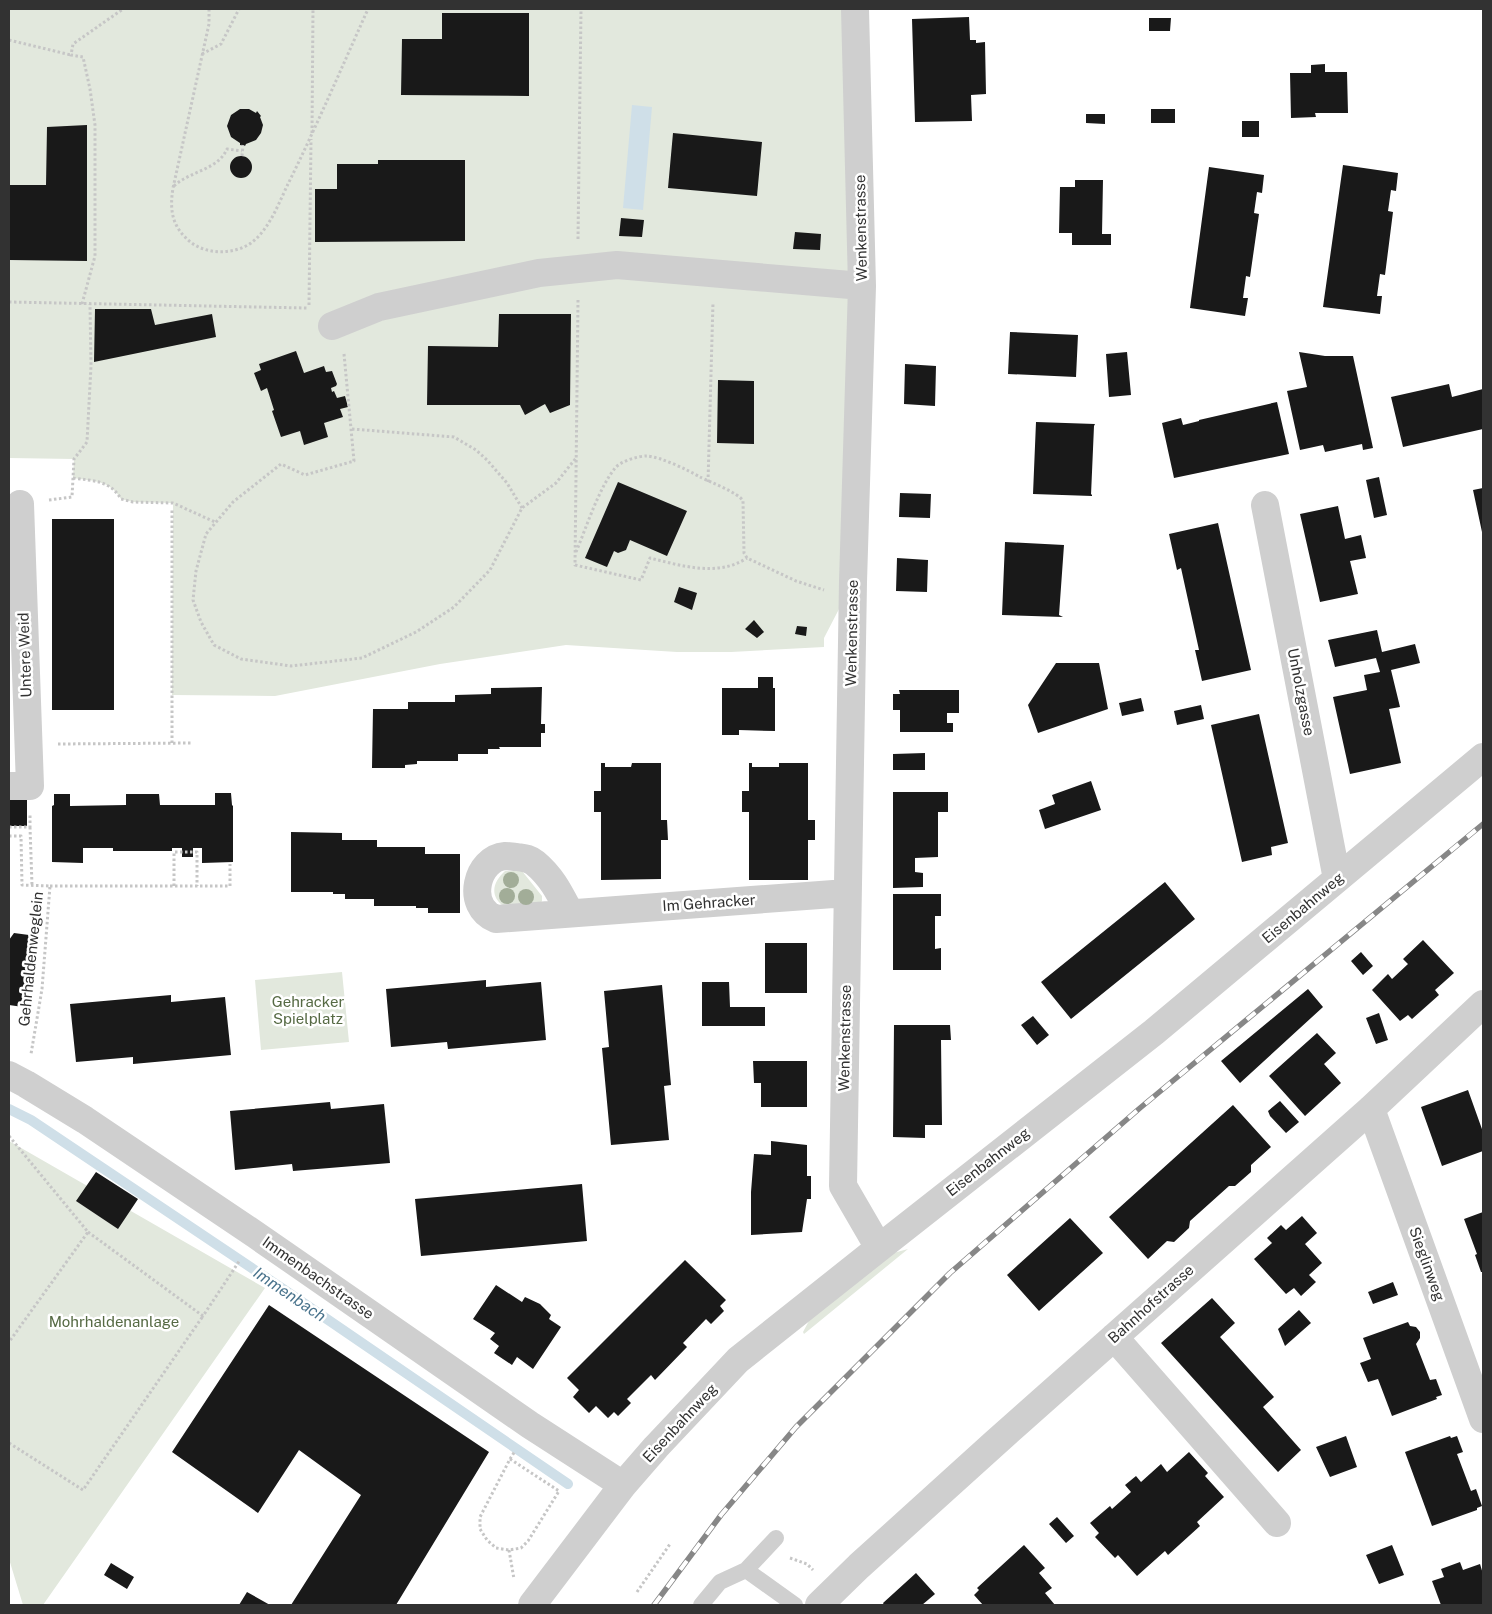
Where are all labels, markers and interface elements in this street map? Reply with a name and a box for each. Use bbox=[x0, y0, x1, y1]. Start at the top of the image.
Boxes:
street label: Wenkenstrasse bbox=[851, 175, 870, 281]
street label: Wenkenstrasse bbox=[842, 580, 861, 686]
street label: Untere Weid bbox=[15, 612, 34, 698]
street label: Unholzgasse bbox=[1285, 647, 1318, 737]
street label: Eisenbahnweg bbox=[1258, 869, 1347, 947]
street label: Gehrhaldenweglein bbox=[15, 891, 46, 1027]
street label: Im Gehracker bbox=[662, 891, 756, 914]
street label: Wenkenstrasse bbox=[835, 985, 854, 1091]
park label: Gehracker Spielplatz bbox=[272, 993, 344, 1027]
street label: Eisenbahnweg bbox=[943, 1124, 1033, 1199]
street label: Sieglinweg bbox=[1406, 1224, 1449, 1303]
street label: Immenbachstrasse bbox=[259, 1233, 377, 1323]
street label: Bahnhofstrasse bbox=[1104, 1261, 1197, 1346]
water label: Immenbach bbox=[250, 1263, 330, 1325]
park label: Mohrhaldenanlage bbox=[49, 1313, 179, 1330]
street label: Eisenbahnweg bbox=[639, 1380, 720, 1465]

